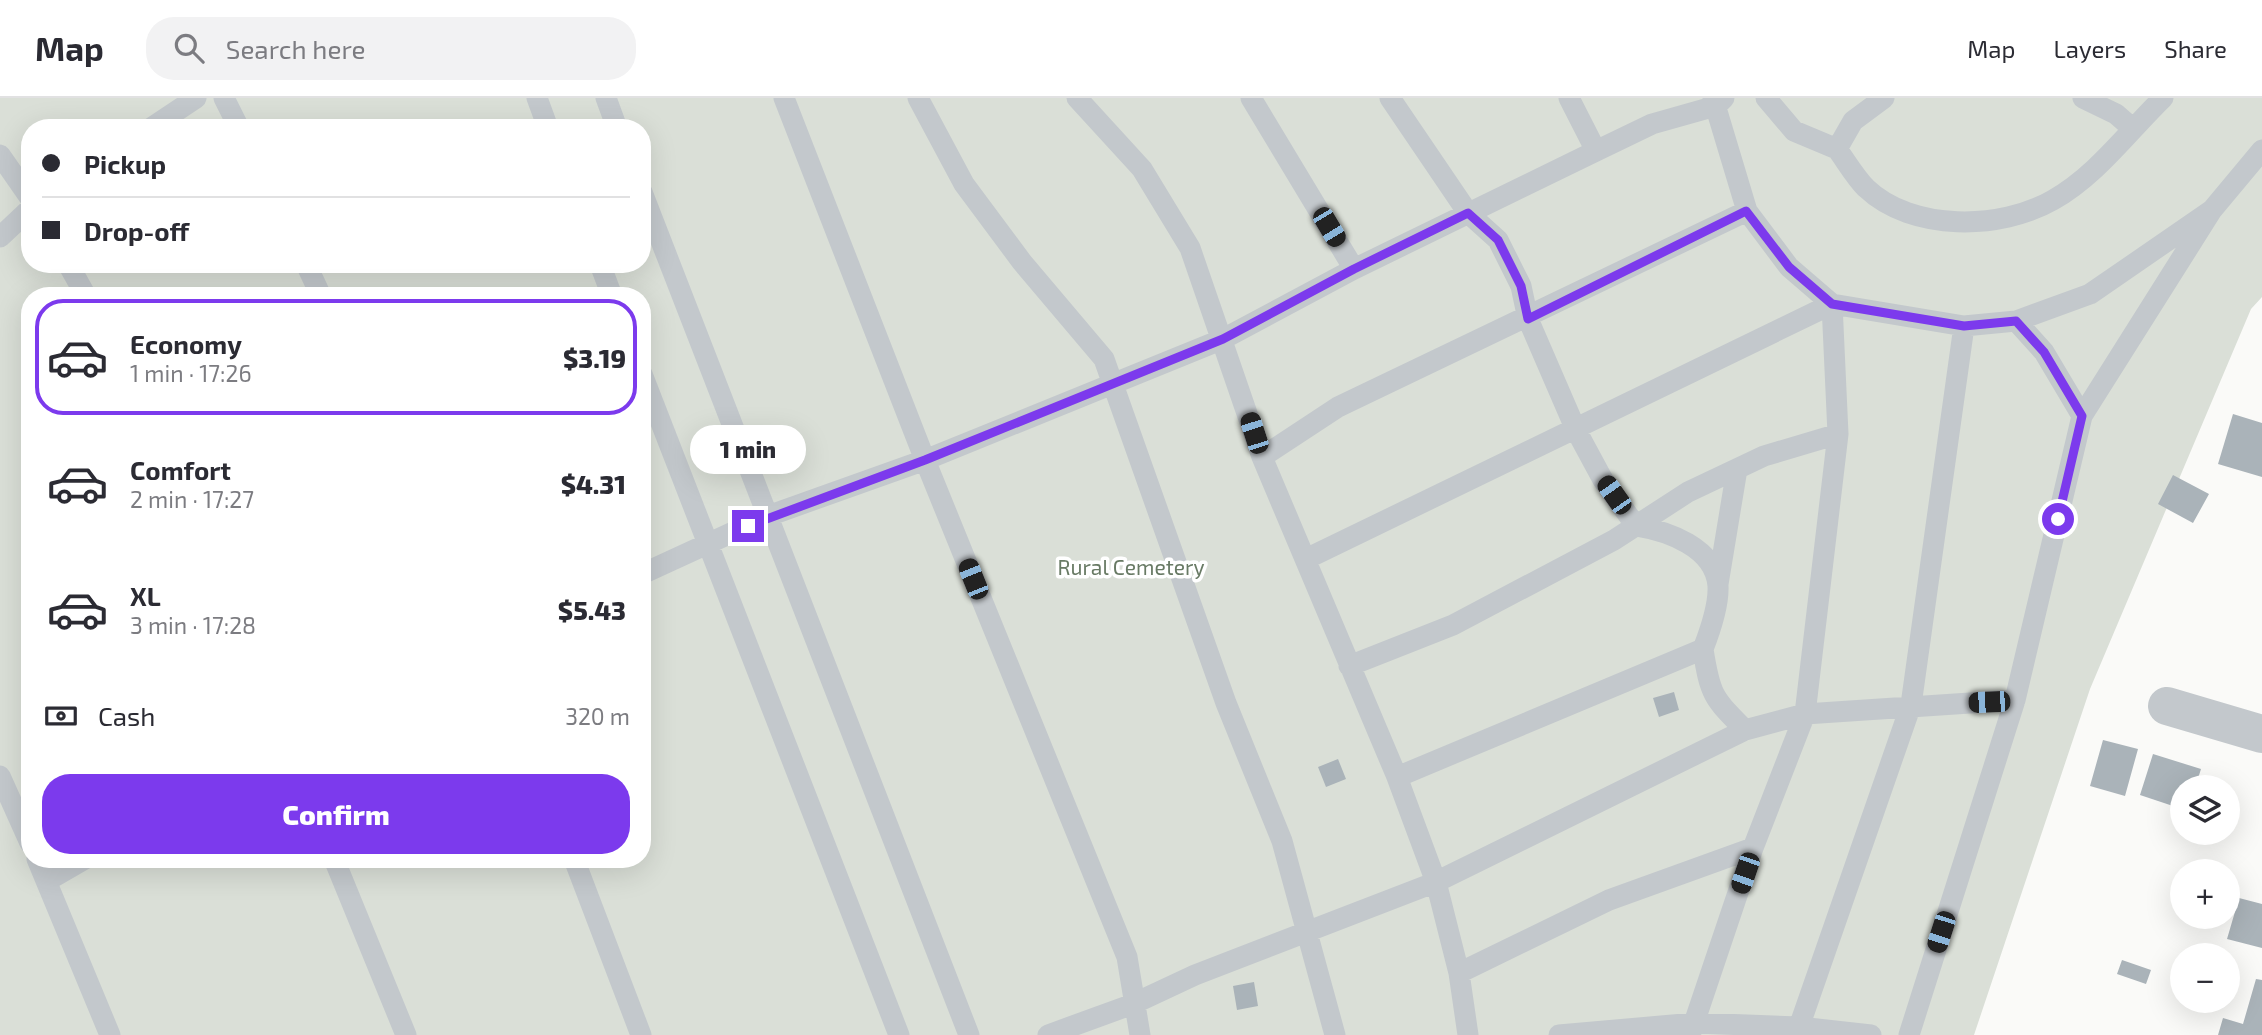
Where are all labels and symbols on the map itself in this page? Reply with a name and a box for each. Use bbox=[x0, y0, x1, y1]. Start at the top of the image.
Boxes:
car bbox=[1310, 204, 1349, 250]
car bbox=[1238, 410, 1271, 456]
callout: 1 min bbox=[690, 424, 806, 474]
car bbox=[1594, 472, 1635, 518]
route start bbox=[2042, 503, 2074, 535]
route end bbox=[732, 510, 764, 542]
park label: Rural Cemetery bbox=[1057, 554, 1205, 579]
car bbox=[956, 556, 991, 602]
car bbox=[1968, 691, 2011, 713]
car bbox=[1729, 850, 1762, 896]
car bbox=[1925, 909, 1958, 955]

